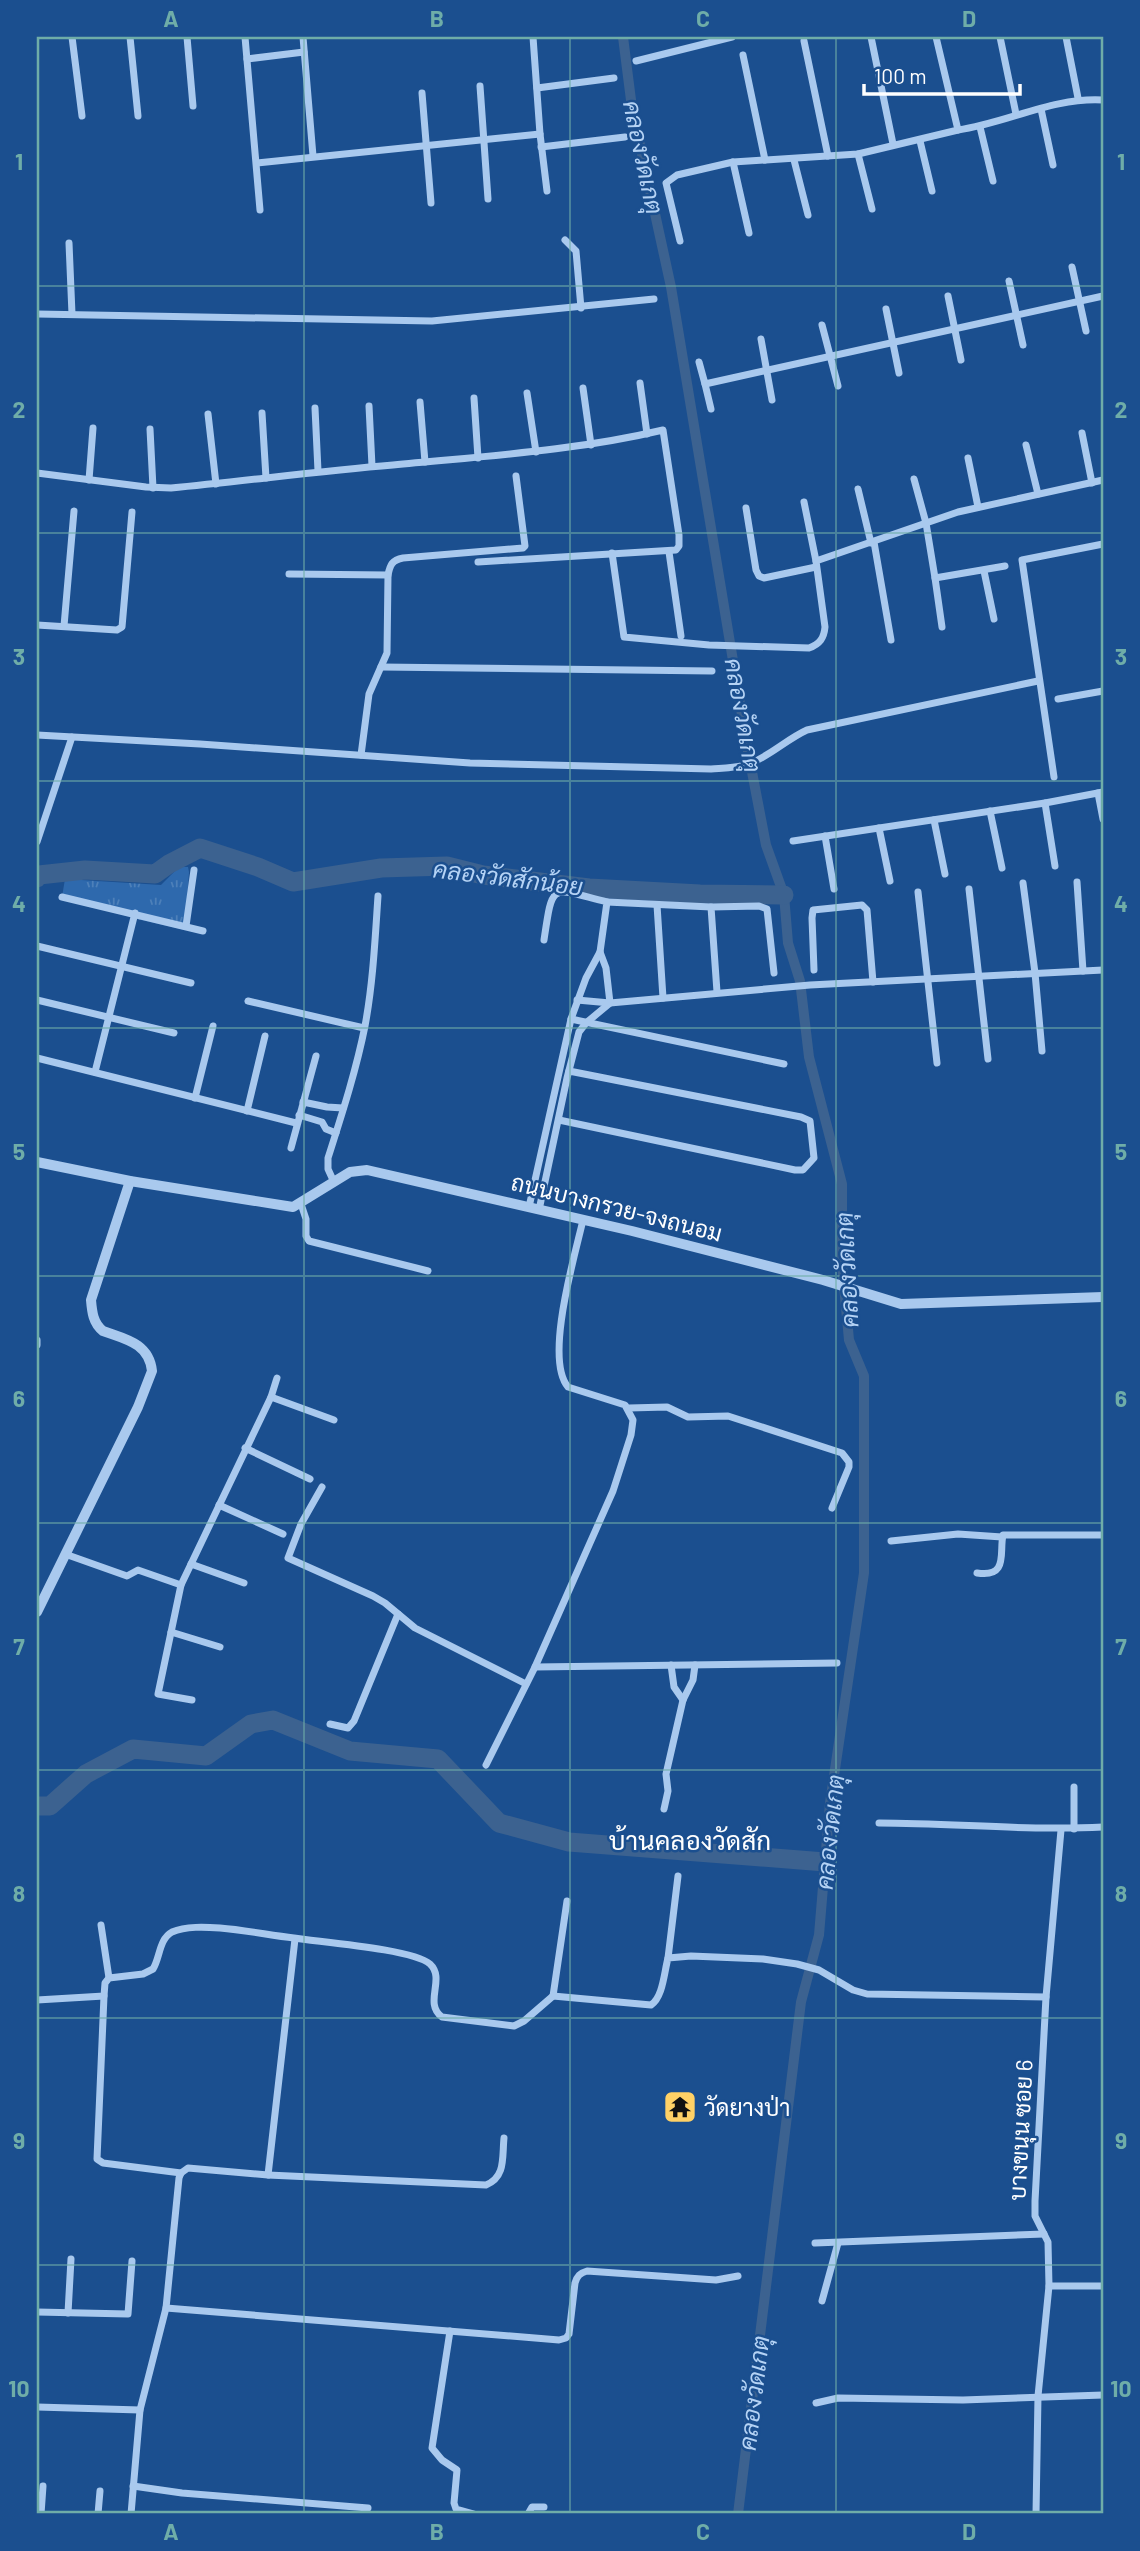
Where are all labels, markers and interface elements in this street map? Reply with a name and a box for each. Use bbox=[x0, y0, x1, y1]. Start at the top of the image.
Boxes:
text: A bbox=[163, 4, 179, 32]
text: B bbox=[430, 4, 444, 32]
text: C bbox=[696, 4, 710, 32]
text: D bbox=[962, 4, 976, 32]
scale bar bbox=[864, 52, 1019, 96]
text: 100 m bbox=[874, 63, 927, 88]
water label: คลองวัดเกตุ bbox=[615, 97, 670, 217]
text: 1 bbox=[15, 147, 23, 175]
text: 1 bbox=[1117, 147, 1125, 175]
text: 2 bbox=[13, 395, 25, 423]
text: 2 bbox=[1115, 395, 1127, 423]
text: 3 bbox=[13, 642, 25, 670]
text: 3 bbox=[1115, 642, 1127, 670]
water label: คลองวัดเกตุ bbox=[717, 656, 768, 775]
water label: คลองวัดสักน้อย bbox=[431, 853, 585, 901]
text: 4 bbox=[12, 889, 26, 917]
text: 4 bbox=[1114, 889, 1128, 917]
text: 5 bbox=[13, 1137, 25, 1165]
text: 5 bbox=[1115, 1137, 1127, 1165]
street label: ถนนบางกรวย-จงถนอม bbox=[509, 1167, 725, 1247]
water label: คลองวัดเกตุ bbox=[828, 1211, 867, 1329]
text: 6 bbox=[13, 1384, 25, 1412]
text: 6 bbox=[1115, 1384, 1127, 1412]
text: 7 bbox=[13, 1632, 25, 1660]
text: 7 bbox=[1115, 1632, 1127, 1660]
water label: คลองวัดเกตุ bbox=[809, 1773, 852, 1891]
district label: บ้านคลองวัดสัก bbox=[609, 1824, 771, 1855]
text: 8 bbox=[13, 1879, 25, 1907]
text: 8 bbox=[1115, 1879, 1127, 1907]
street label: บางขนุน ซอย 6 bbox=[1002, 2059, 1041, 2201]
temple icon: วัดยางป่า bbox=[661, 2088, 699, 2126]
place label: วัดยางป่า bbox=[704, 2093, 790, 2121]
text: 9 bbox=[13, 2126, 25, 2154]
text: 9 bbox=[1115, 2126, 1127, 2154]
water label: คลองวัดเกตุ bbox=[732, 2334, 777, 2453]
text: 10 bbox=[8, 2374, 30, 2402]
text: 10 bbox=[1110, 2374, 1132, 2402]
text: A bbox=[163, 2517, 179, 2545]
text: B bbox=[430, 2517, 444, 2545]
text: C bbox=[696, 2517, 710, 2545]
text: D bbox=[962, 2517, 976, 2545]

